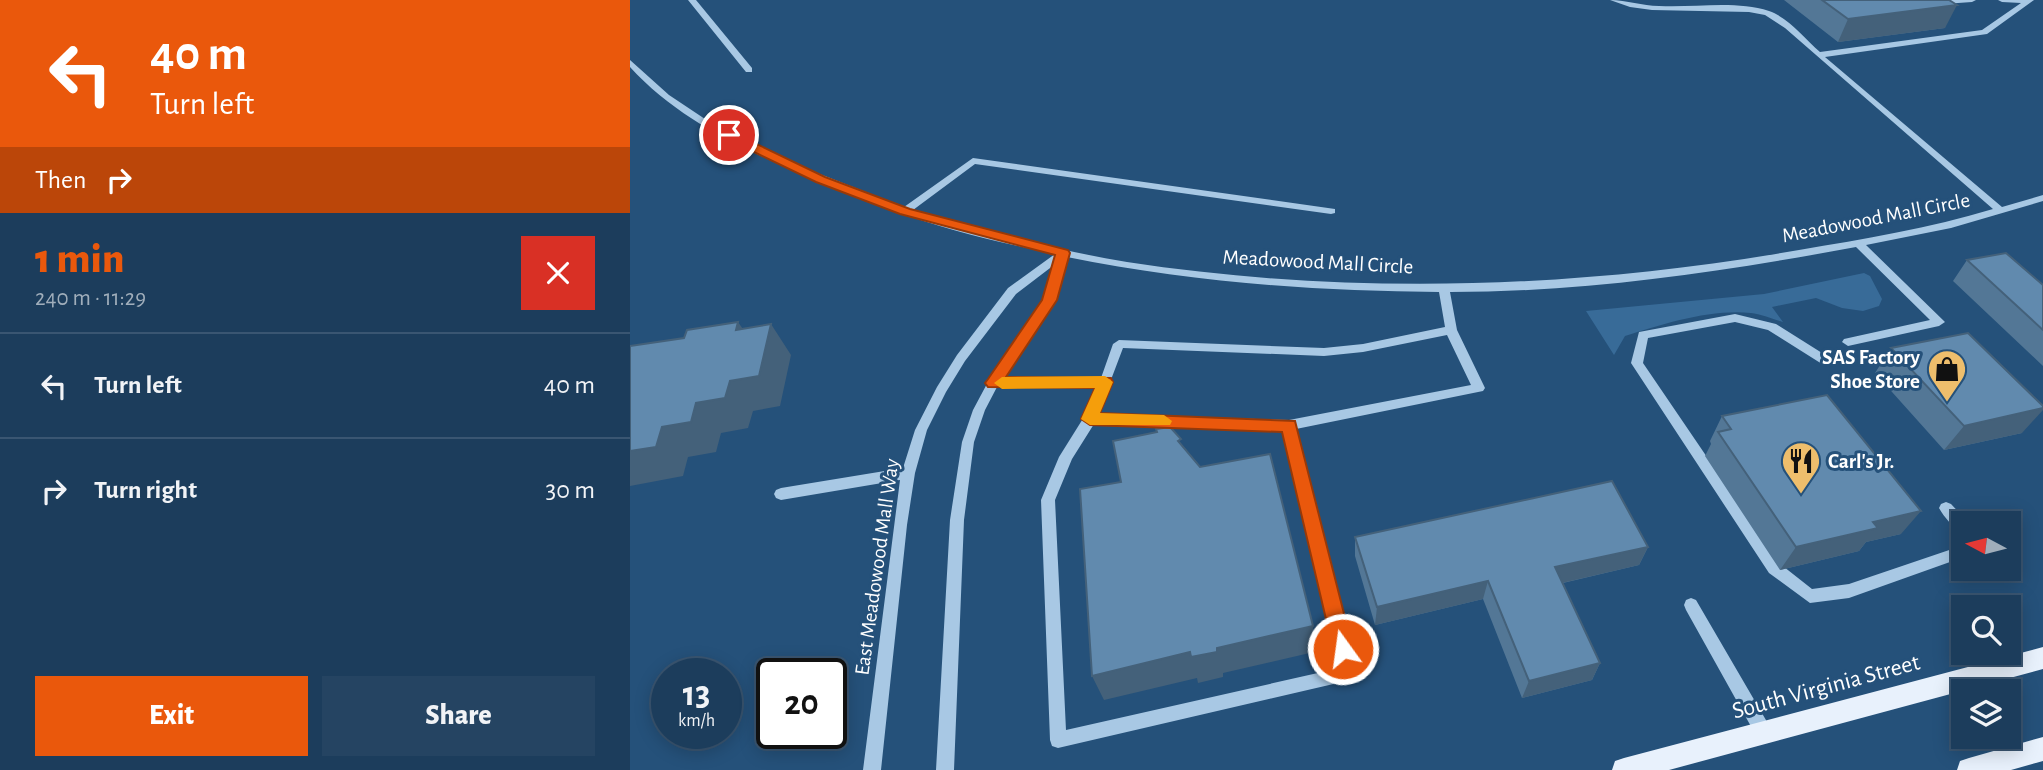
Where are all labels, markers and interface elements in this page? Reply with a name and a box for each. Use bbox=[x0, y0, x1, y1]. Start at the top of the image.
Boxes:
icon: left bbox=[35, 28, 126, 119]
text: 40 m bbox=[150, 30, 247, 79]
text: Turn left bbox=[150, 88, 254, 120]
pin bbox=[699, 105, 759, 165]
icon: arrive bbox=[710, 116, 748, 154]
icon: right bbox=[100, 161, 138, 199]
text: Then bbox=[35, 167, 86, 193]
street label: Meadowood Mall Circle bbox=[1780, 189, 1972, 247]
button: close bbox=[521, 236, 595, 310]
text: 1 min bbox=[35, 238, 124, 280]
street label: Meadowood Mall Circle bbox=[1222, 247, 1414, 277]
text: 240 m · 11:29 bbox=[35, 287, 146, 310]
place label: SAS Factory Shoe Store bbox=[1822, 347, 1921, 392]
shop icon: SAS Factory Shoe Store bbox=[1926, 348, 1968, 403]
icon: left bbox=[35, 367, 73, 405]
text: Turn left bbox=[94, 372, 182, 398]
text: 40 m bbox=[544, 372, 595, 398]
restaurant icon: Carl's Jr. bbox=[1780, 440, 1822, 495]
place label: Carl's Jr. bbox=[1828, 451, 1894, 472]
street label: East Meadowood Mall Way bbox=[851, 457, 903, 677]
icon: right bbox=[35, 472, 73, 510]
text: Turn right bbox=[94, 477, 197, 503]
text: 30 m bbox=[545, 477, 595, 503]
north arrow bbox=[1951, 511, 2021, 581]
map controls bbox=[1951, 511, 2021, 749]
button: search bbox=[1951, 595, 2021, 665]
position arrow bbox=[1306, 612, 1380, 686]
street label: South Virginia Street bbox=[1730, 650, 1923, 724]
speed limit sign: 20 bbox=[756, 658, 847, 749]
button: Exit bbox=[35, 676, 308, 756]
button: Share bbox=[322, 676, 595, 756]
text: 13 bbox=[683, 677, 710, 712]
button: layers bbox=[1951, 679, 2021, 749]
text: km/h bbox=[678, 712, 715, 730]

